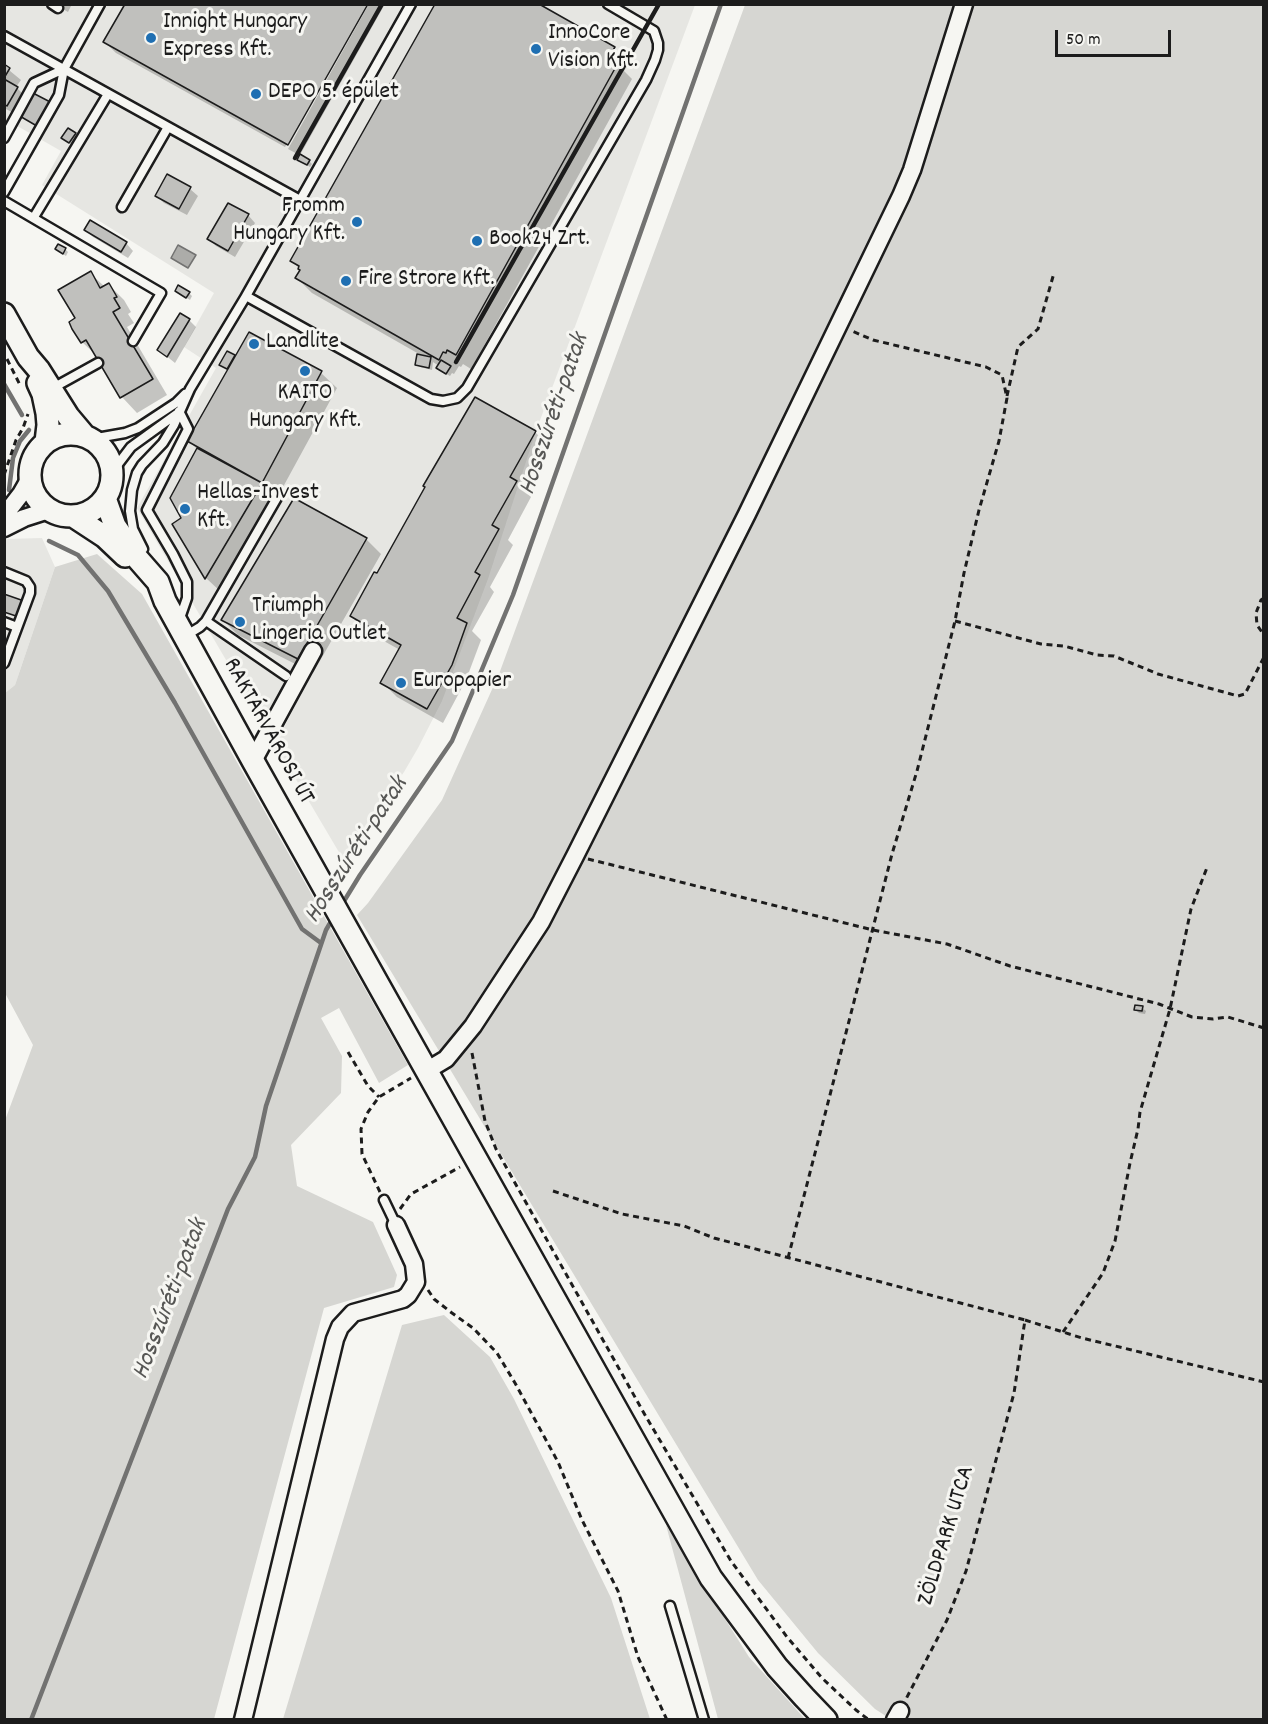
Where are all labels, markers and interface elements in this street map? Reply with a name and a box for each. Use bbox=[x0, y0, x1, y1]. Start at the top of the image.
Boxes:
place label: Innight Hungary Express Kft. bbox=[163, 10, 307, 66]
scale bar bbox=[1058, 18, 1174, 56]
place label: InnoCore Vision Kft. bbox=[548, 21, 638, 77]
text: 50 m bbox=[1066, 28, 1101, 53]
marker: Innight Hungary Express Kft. bbox=[144, 31, 158, 45]
marker: InnoCore Vision Kft. bbox=[529, 42, 543, 56]
place label: DEPO 5. épület bbox=[268, 80, 399, 108]
marker: DEPO 5. épület bbox=[249, 87, 263, 101]
place label: Fromm Hungary Kft. bbox=[233, 194, 345, 250]
marker: Fromm Hungary Kft. bbox=[350, 215, 364, 229]
place label: Book24 Zrt. bbox=[489, 227, 590, 255]
marker: Book24 Zrt. bbox=[470, 234, 484, 248]
place label: Fire Strore Kft. bbox=[358, 267, 494, 295]
marker: Fire Strore Kft. bbox=[339, 274, 353, 288]
place label: Landlite bbox=[266, 330, 339, 358]
water label: Hosszúréti-patak bbox=[514, 330, 598, 500]
marker: Landlite bbox=[247, 337, 261, 351]
marker: KAITO Hungary Kft. bbox=[298, 364, 312, 378]
place label: KAITO Hungary Kft. bbox=[249, 381, 361, 437]
place label: Hellas-Invest Kft. bbox=[197, 481, 319, 537]
marker: Hellas-Invest Kft. bbox=[178, 502, 192, 516]
place label: Triumph Lingeria Outlet bbox=[252, 594, 387, 650]
marker: Triumph Lingeria Outlet bbox=[233, 615, 247, 629]
street label: RAKTÁRVÁROSI ÚT bbox=[215, 654, 319, 810]
place label: Europapier bbox=[413, 669, 511, 697]
marker: Europapier bbox=[394, 676, 408, 690]
water label: Hosszúréti-patak bbox=[299, 772, 417, 930]
water label: Hosszúréti-patak bbox=[127, 1216, 217, 1384]
street label: ZÖLDPARK UTCA bbox=[913, 1463, 983, 1609]

